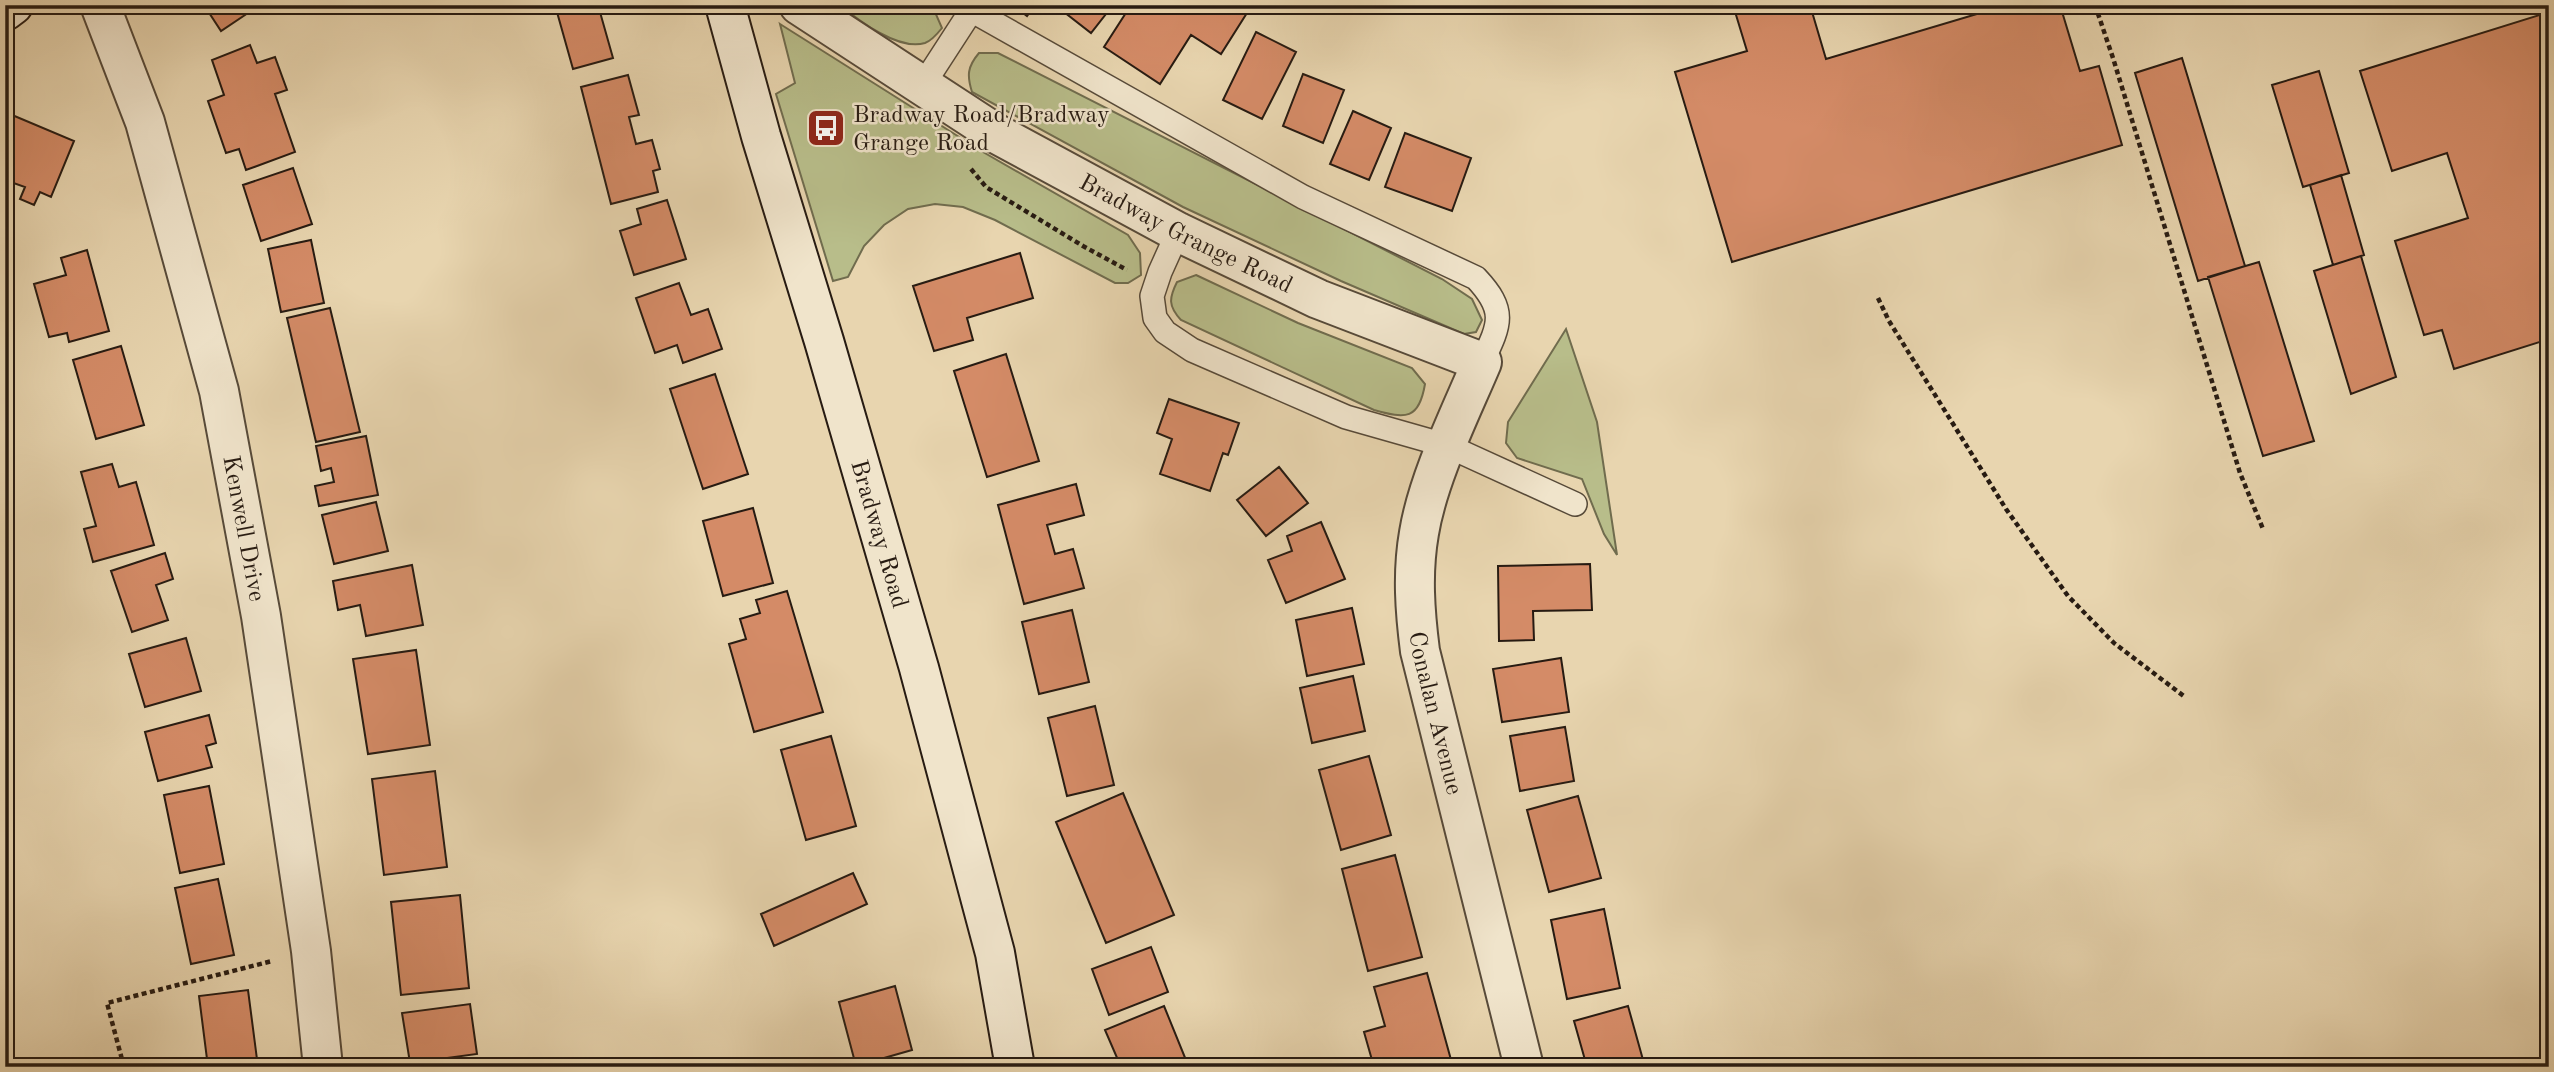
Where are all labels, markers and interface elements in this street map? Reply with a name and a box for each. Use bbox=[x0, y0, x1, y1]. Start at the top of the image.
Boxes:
place label: Bradway Road/Bradway Grange Road bbox=[853, 104, 1110, 156]
bus stop icon: Bradway Road/Bradway Grange Road bbox=[805, 107, 847, 149]
street label: Bradway Grange Road bbox=[1075, 171, 1296, 299]
street label: Kenwell Drive bbox=[217, 454, 268, 604]
street label: Bradway Road bbox=[845, 457, 911, 611]
street label: Conalan Avenue bbox=[1404, 630, 1465, 797]

